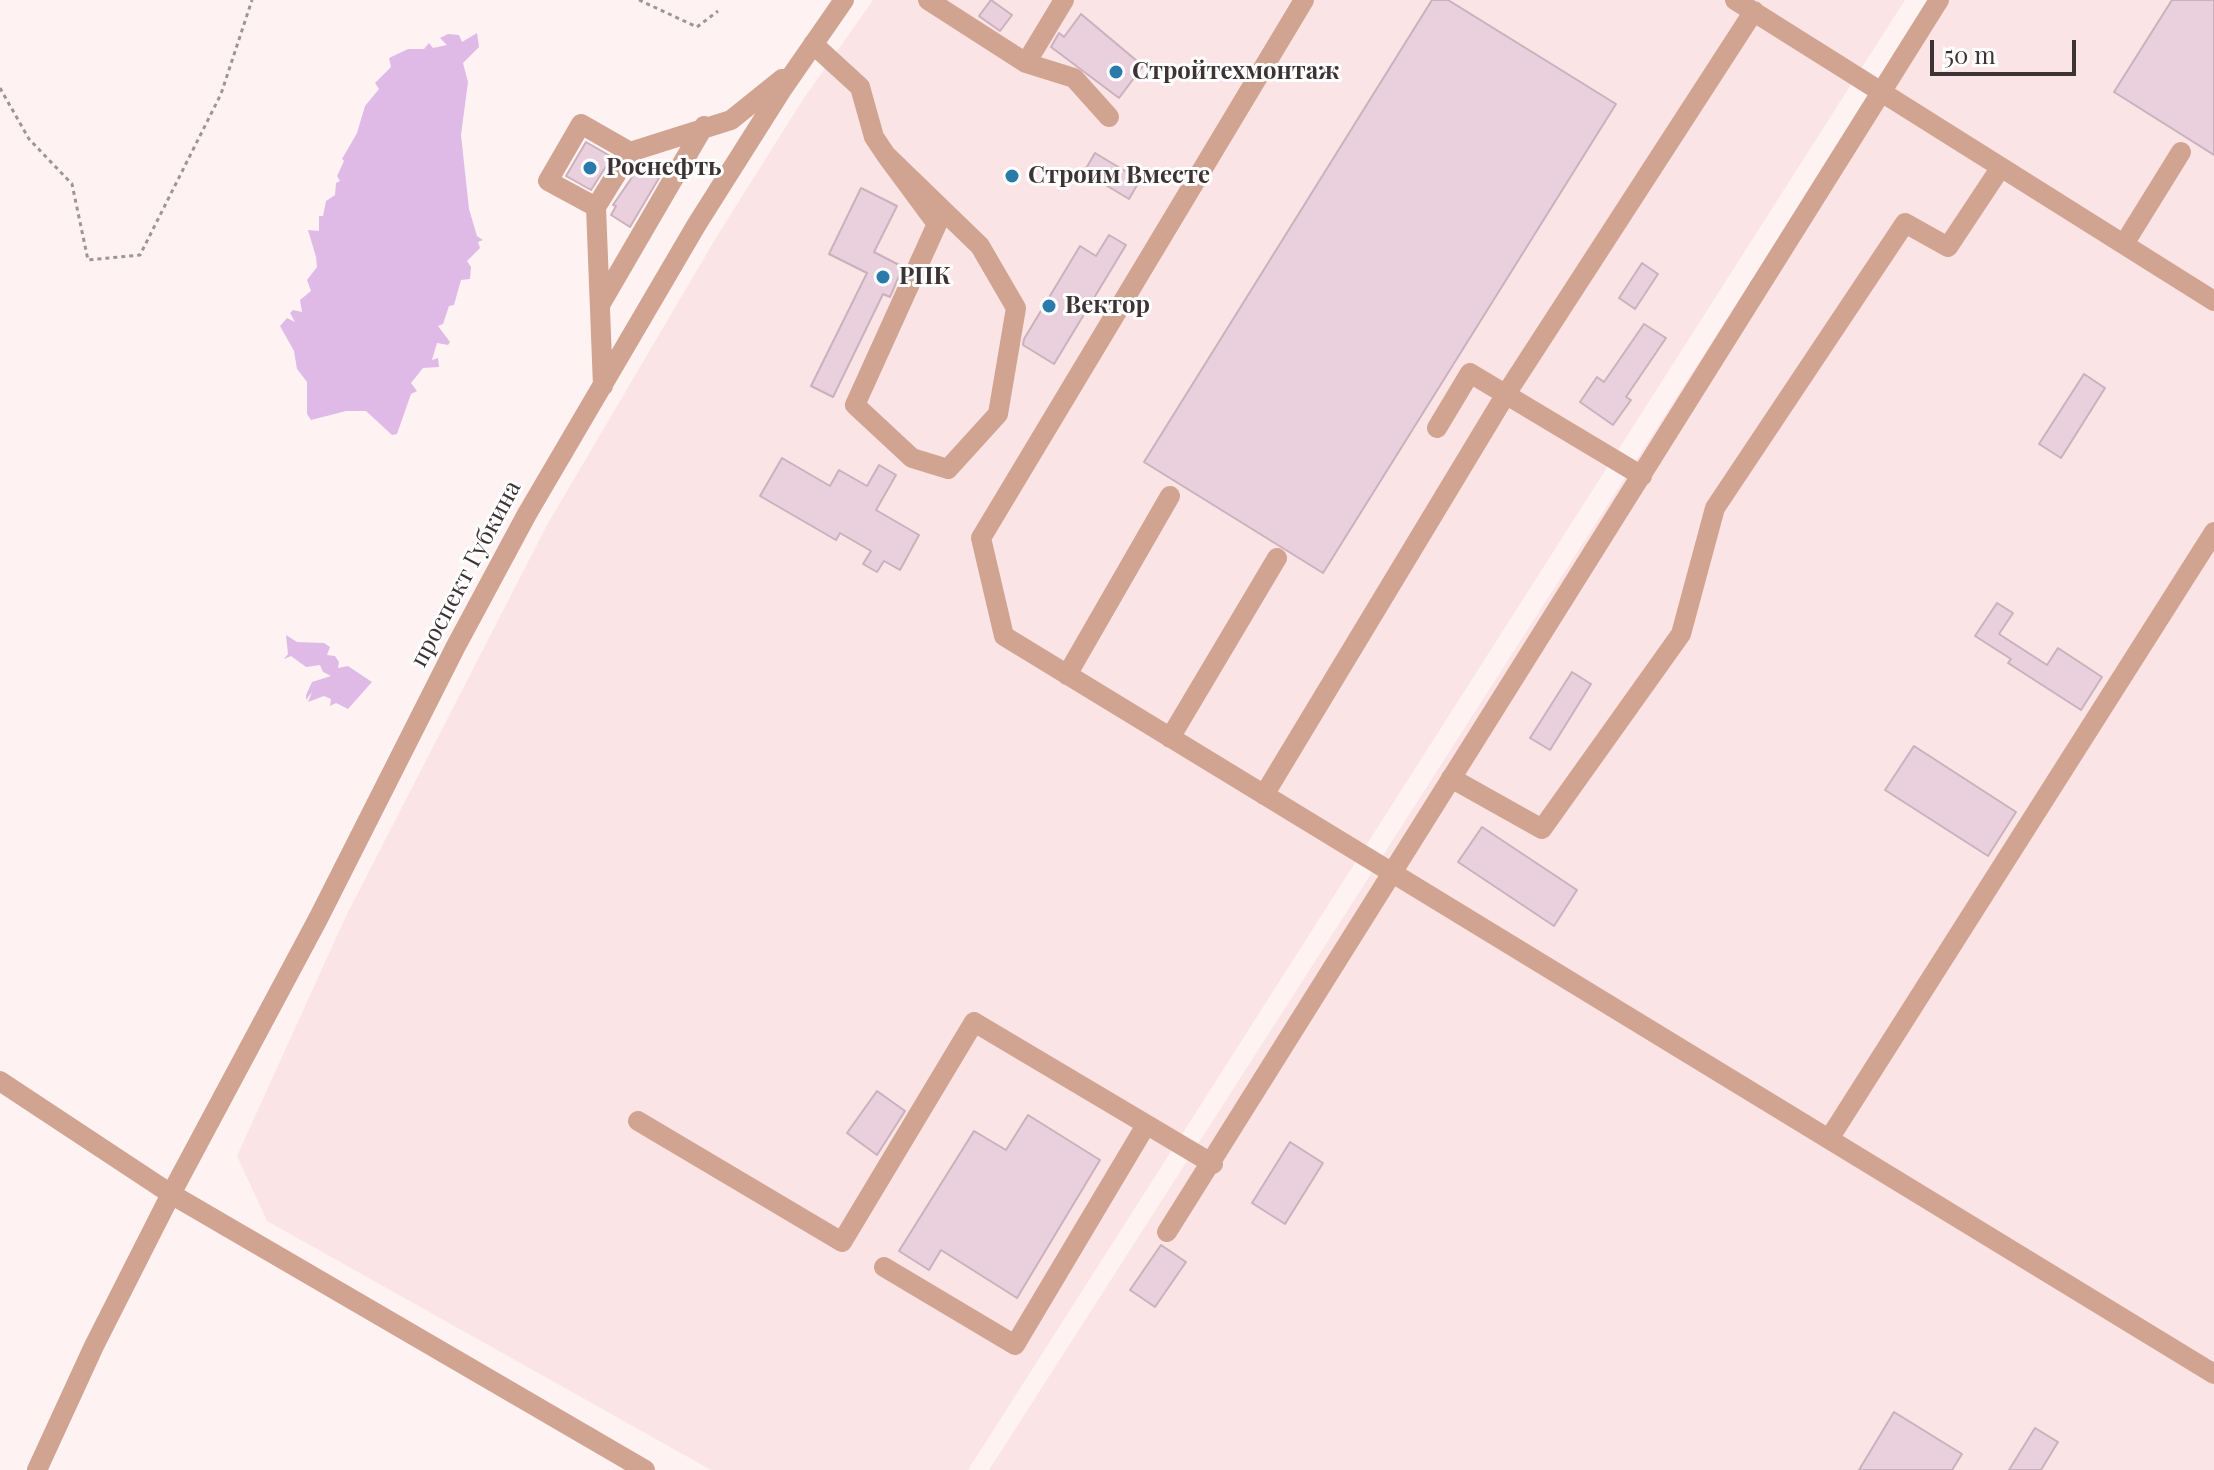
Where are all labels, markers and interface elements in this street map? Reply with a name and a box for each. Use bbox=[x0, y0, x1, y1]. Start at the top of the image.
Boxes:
scale bar bbox=[1934, 24, 2080, 74]
text: 50 m bbox=[1944, 38, 1996, 70]
place label: Стройтехмонтаж bbox=[1132, 58, 1339, 86]
marker: Стройтехмонтаж bbox=[1107, 63, 1125, 81]
place label: Роснефть bbox=[606, 154, 722, 182]
marker: Роснефть bbox=[581, 159, 599, 177]
place label: Строим Вместе bbox=[1028, 162, 1210, 190]
marker: Строим Вместе bbox=[1003, 167, 1021, 185]
place label: РПК bbox=[899, 263, 951, 291]
marker: РПК bbox=[874, 268, 892, 286]
place label: Вектор bbox=[1065, 292, 1150, 320]
marker: Вектор bbox=[1040, 297, 1058, 315]
street label: проспект Губкина bbox=[405, 476, 527, 672]

